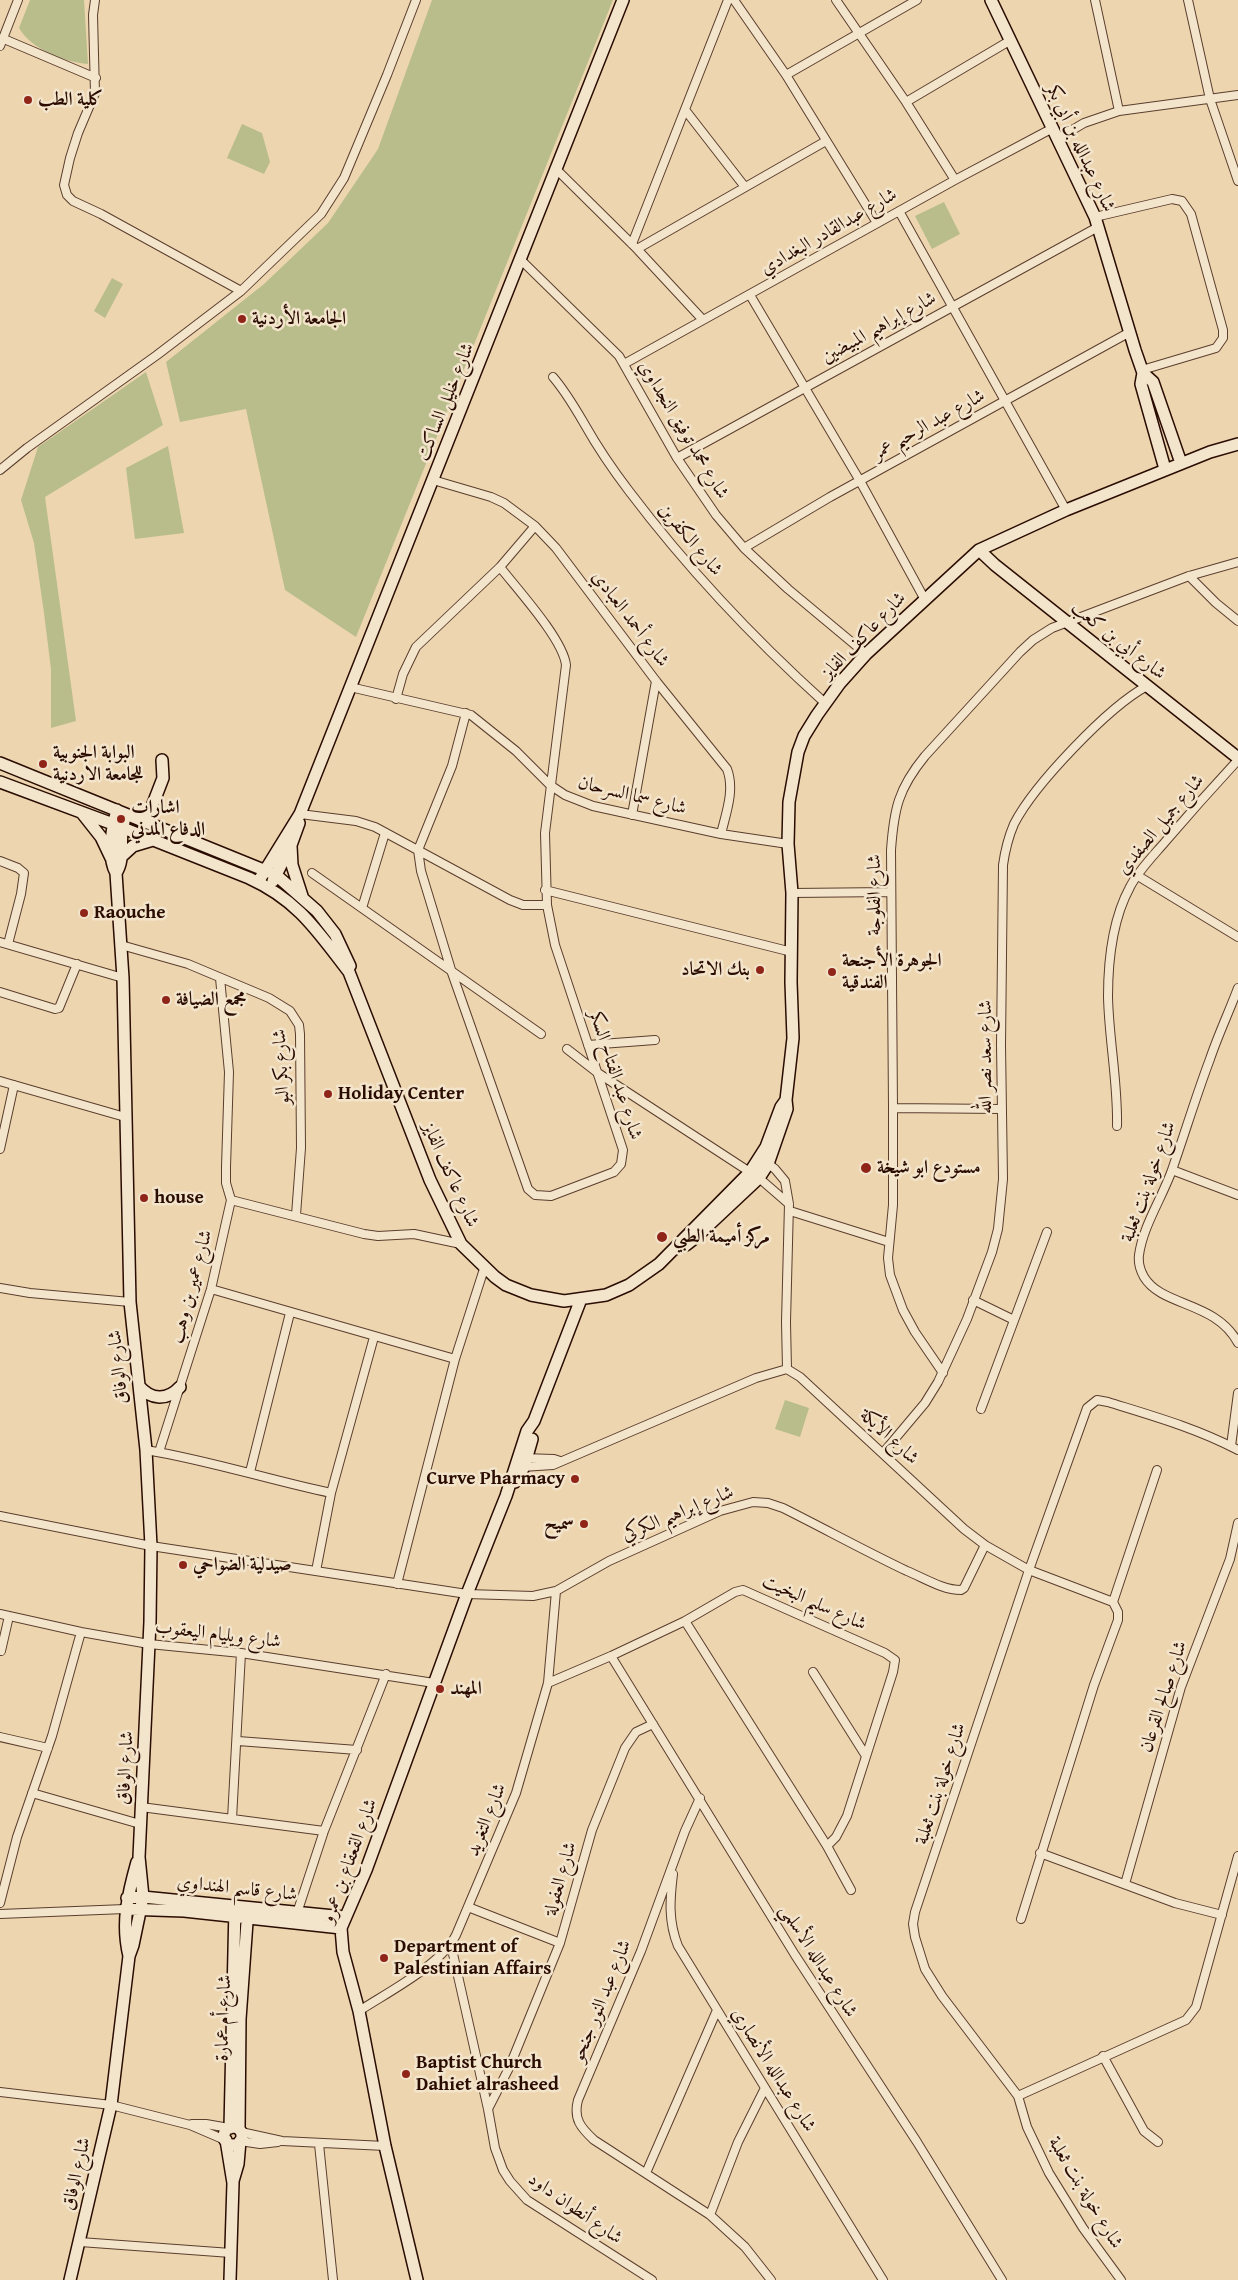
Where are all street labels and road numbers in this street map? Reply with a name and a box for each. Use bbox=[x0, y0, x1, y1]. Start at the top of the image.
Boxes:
street label: شارع عبدالله بن أبي بكر bbox=[1040, 80, 1120, 216]
street label: شارع عبدالقادر البغدادي bbox=[756, 184, 902, 280]
street label: شارع إبراهيم المبيضين bbox=[818, 287, 940, 369]
street label: شارع خليل الساكت bbox=[412, 340, 480, 464]
street label: شارع محمد توفيق النجداوي bbox=[633, 357, 733, 503]
street label: شارع عبد الرحيم عمر bbox=[869, 385, 989, 465]
street label: شارع الكفرين bbox=[653, 499, 727, 581]
street label: شارع أحمد العبادي bbox=[586, 566, 674, 672]
street label: شارع عاكف الفايز bbox=[817, 588, 911, 684]
street label: شارع أبي بن كعب bbox=[1066, 597, 1170, 685]
street label: شارع جميل الصفدي bbox=[1112, 770, 1210, 880]
street label: شارع سما السرحان bbox=[575, 772, 689, 820]
street label: شارع الفلوجة bbox=[864, 854, 886, 936]
street label: شارع سعد نصر الله bbox=[975, 1000, 997, 1114]
street label: شارع عبد الفتاح السكر bbox=[583, 1007, 647, 1143]
street label: شارع بكر البو bbox=[269, 1028, 295, 1106]
street label: شارع خولة بنت ثعلبة bbox=[1117, 1118, 1181, 1246]
street label: شارع عاكف الفايز bbox=[417, 1119, 483, 1231]
street label: شارع عمير بن وهب bbox=[166, 1228, 218, 1346]
street label: شارع الوفاق bbox=[104, 1329, 134, 1405]
street label: شارع الأيكة bbox=[855, 1404, 923, 1470]
street label: شارع إبراهيم الكركي bbox=[619, 1481, 737, 1547]
street label: شارع سليم البخيت bbox=[758, 1570, 870, 1636]
street label: شارع ويليام اليعقوب bbox=[154, 1616, 282, 1654]
street label: شارع صالح القرعان bbox=[1135, 1638, 1193, 1756]
street label: شارع خولة بنت ثعلبة bbox=[911, 1720, 971, 1848]
street label: شارع الوفاق bbox=[113, 1730, 139, 1806]
street label: شارع التغريد bbox=[462, 1780, 512, 1860]
street label: شارع القعقاع بن عمرو bbox=[317, 1796, 383, 1926]
street label: شارع العفولة bbox=[540, 1839, 582, 1919]
street label: شارع قاسم الهنداوي bbox=[175, 1871, 299, 1907]
street label: شارع عبدالله الأسلمي bbox=[774, 1900, 862, 2022]
street label: شارع عبد النور جنحو bbox=[567, 1937, 637, 2065]
street label: شارع أم عمارة bbox=[211, 1974, 237, 2062]
street label: شارع عبدالله الأنصاري bbox=[726, 2004, 820, 2136]
street label: شارع خولة بنت ثعلبة bbox=[1043, 2133, 1127, 2253]
street label: شارع الوفاق bbox=[58, 2135, 96, 2213]
street label: شارع أنطوان داود bbox=[523, 2168, 627, 2250]

